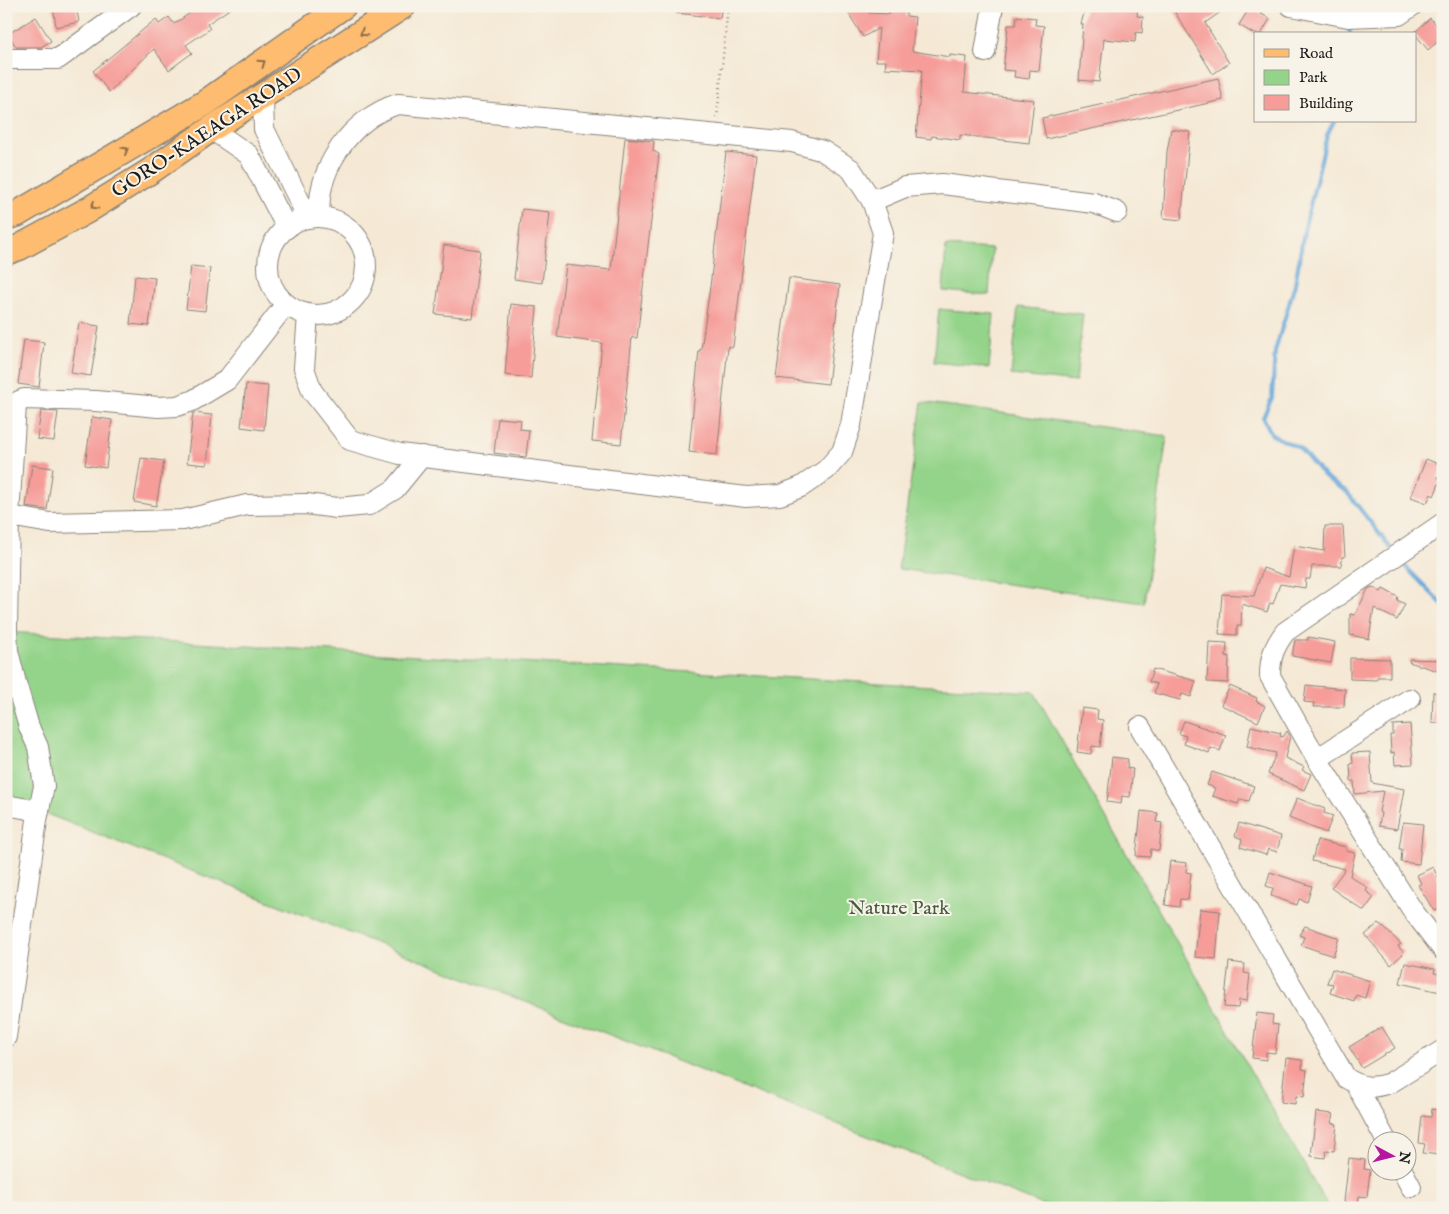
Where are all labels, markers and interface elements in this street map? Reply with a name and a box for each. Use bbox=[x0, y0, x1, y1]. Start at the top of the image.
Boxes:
one-way arrow bbox=[359, 27, 368, 36]
legend bbox=[1254, 32, 1416, 122]
text: Road bbox=[1299, 44, 1334, 63]
one-way arrow bbox=[256, 60, 266, 69]
street label: GORO-KAEAGA ROAD bbox=[107, 62, 307, 204]
text: Park bbox=[1299, 68, 1329, 87]
text: Building bbox=[1299, 94, 1354, 113]
one-way arrow bbox=[119, 146, 128, 156]
one-way arrow bbox=[90, 200, 99, 210]
park label: Nature Park bbox=[848, 896, 950, 921]
north arrow bbox=[1366, 1132, 1416, 1182]
text: N bbox=[1394, 1149, 1414, 1165]

